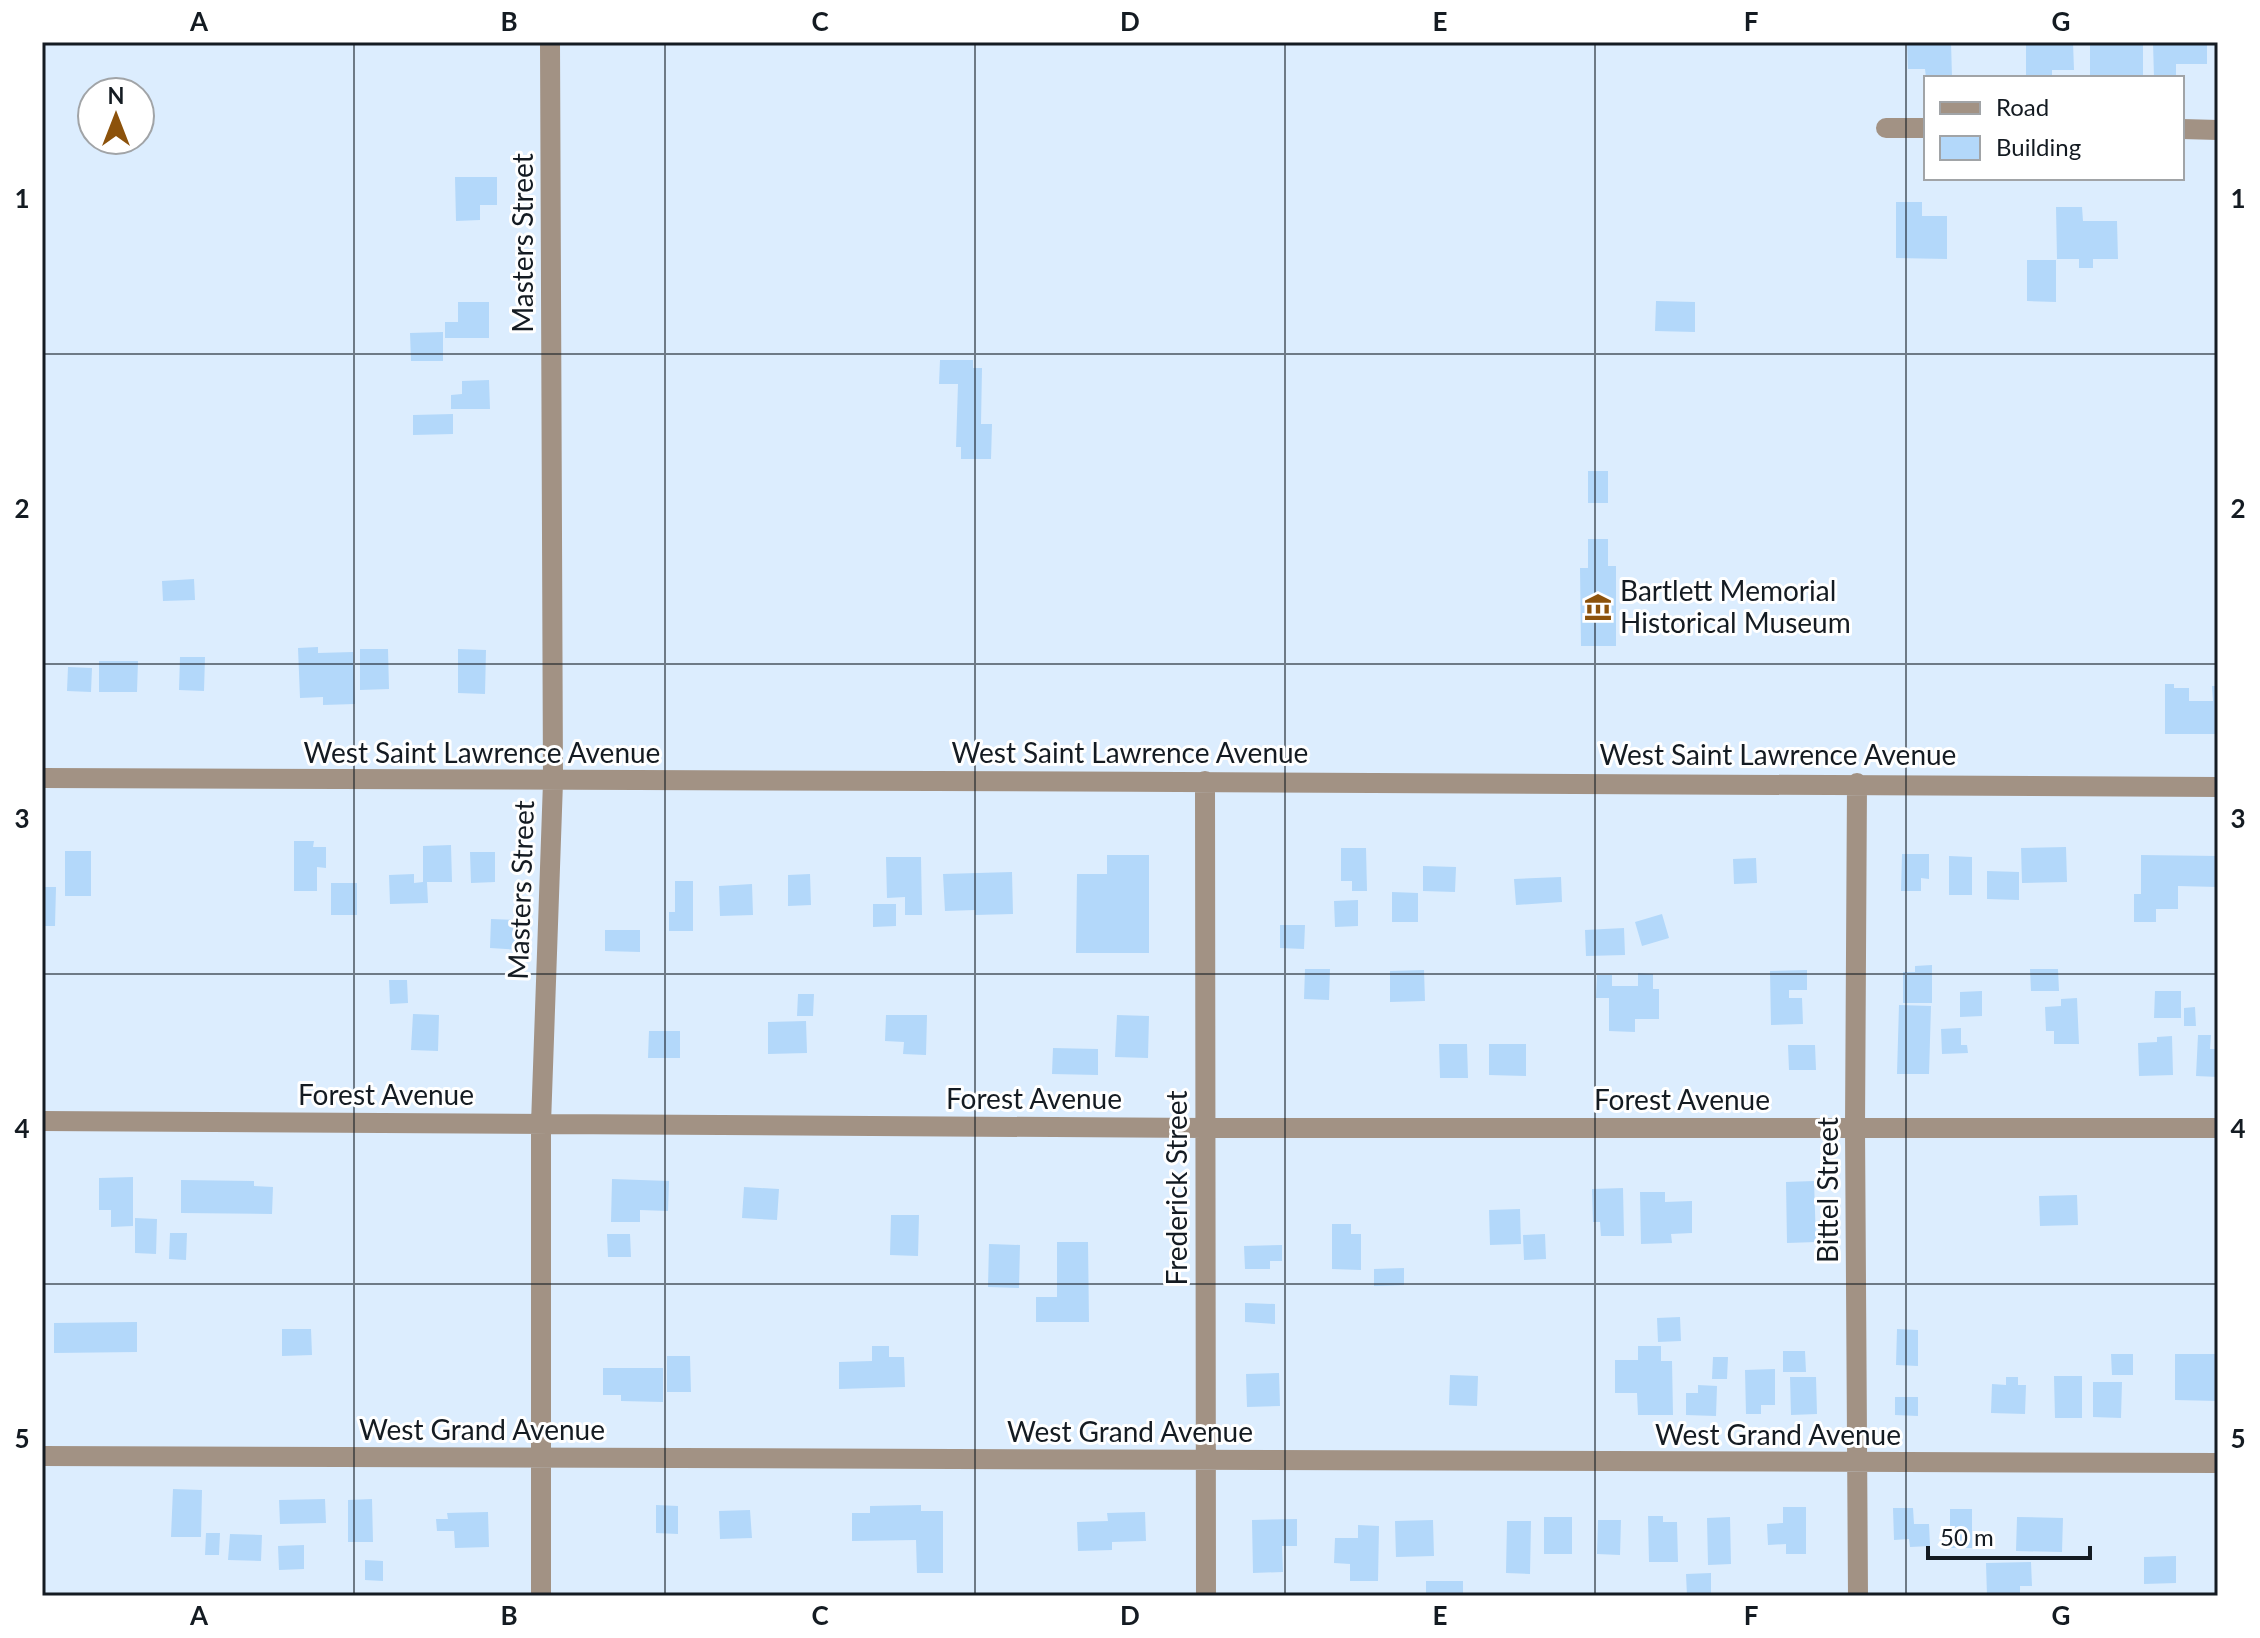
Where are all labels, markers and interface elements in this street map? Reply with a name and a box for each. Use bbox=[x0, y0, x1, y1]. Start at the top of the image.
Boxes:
text: A bbox=[189, 5, 209, 37]
text: B bbox=[500, 5, 518, 37]
text: C bbox=[811, 5, 829, 37]
text: D bbox=[1120, 5, 1140, 37]
text: E bbox=[1433, 5, 1447, 37]
text: F bbox=[1744, 5, 1758, 37]
text: G bbox=[2052, 5, 2070, 37]
north arrow bbox=[76, 76, 156, 156]
legend bbox=[1924, 76, 2184, 180]
text: N bbox=[108, 82, 124, 109]
text: Road bbox=[1996, 92, 2049, 121]
text: Building bbox=[1996, 132, 2081, 161]
street label: Masters Street bbox=[505, 153, 539, 333]
text: 1 bbox=[14, 182, 30, 214]
text: 1 bbox=[2230, 182, 2246, 214]
text: 2 bbox=[14, 492, 30, 524]
text: 2 bbox=[2230, 492, 2246, 524]
place label: Bartlett Memorial Historical Museum bbox=[1620, 573, 1851, 639]
museum icon: Bartlett Memorial Historical Museum bbox=[1583, 592, 1613, 622]
street label: West Saint Lawrence Avenue bbox=[304, 735, 660, 769]
street label: West Saint Lawrence Avenue bbox=[952, 735, 1308, 769]
street label: West Saint Lawrence Avenue bbox=[1600, 737, 1956, 771]
street label: Masters Street bbox=[500, 800, 540, 980]
text: 3 bbox=[14, 802, 30, 834]
text: 3 bbox=[2230, 802, 2246, 834]
street label: Forest Avenue bbox=[298, 1077, 474, 1111]
street label: Forest Avenue bbox=[946, 1081, 1122, 1115]
street label: Forest Avenue bbox=[1594, 1082, 1770, 1116]
street label: Frederick Street bbox=[1159, 1091, 1193, 1285]
text: 4 bbox=[14, 1112, 30, 1144]
text: 4 bbox=[2230, 1112, 2246, 1144]
street label: Bittel Street bbox=[1810, 1117, 1844, 1263]
street label: West Grand Avenue bbox=[359, 1412, 605, 1446]
street label: West Grand Avenue bbox=[1007, 1414, 1253, 1448]
street label: West Grand Avenue bbox=[1655, 1417, 1901, 1451]
text: 5 bbox=[14, 1422, 30, 1454]
text: 5 bbox=[2230, 1422, 2246, 1454]
scale bar bbox=[1928, 1510, 2090, 1560]
text: 50 m bbox=[1940, 1522, 1994, 1551]
text: A bbox=[189, 1599, 209, 1631]
text: B bbox=[500, 1599, 518, 1631]
text: C bbox=[811, 1599, 829, 1631]
text: D bbox=[1120, 1599, 1140, 1631]
text: E bbox=[1433, 1599, 1447, 1631]
text: F bbox=[1744, 1599, 1758, 1631]
text: G bbox=[2052, 1599, 2070, 1631]

